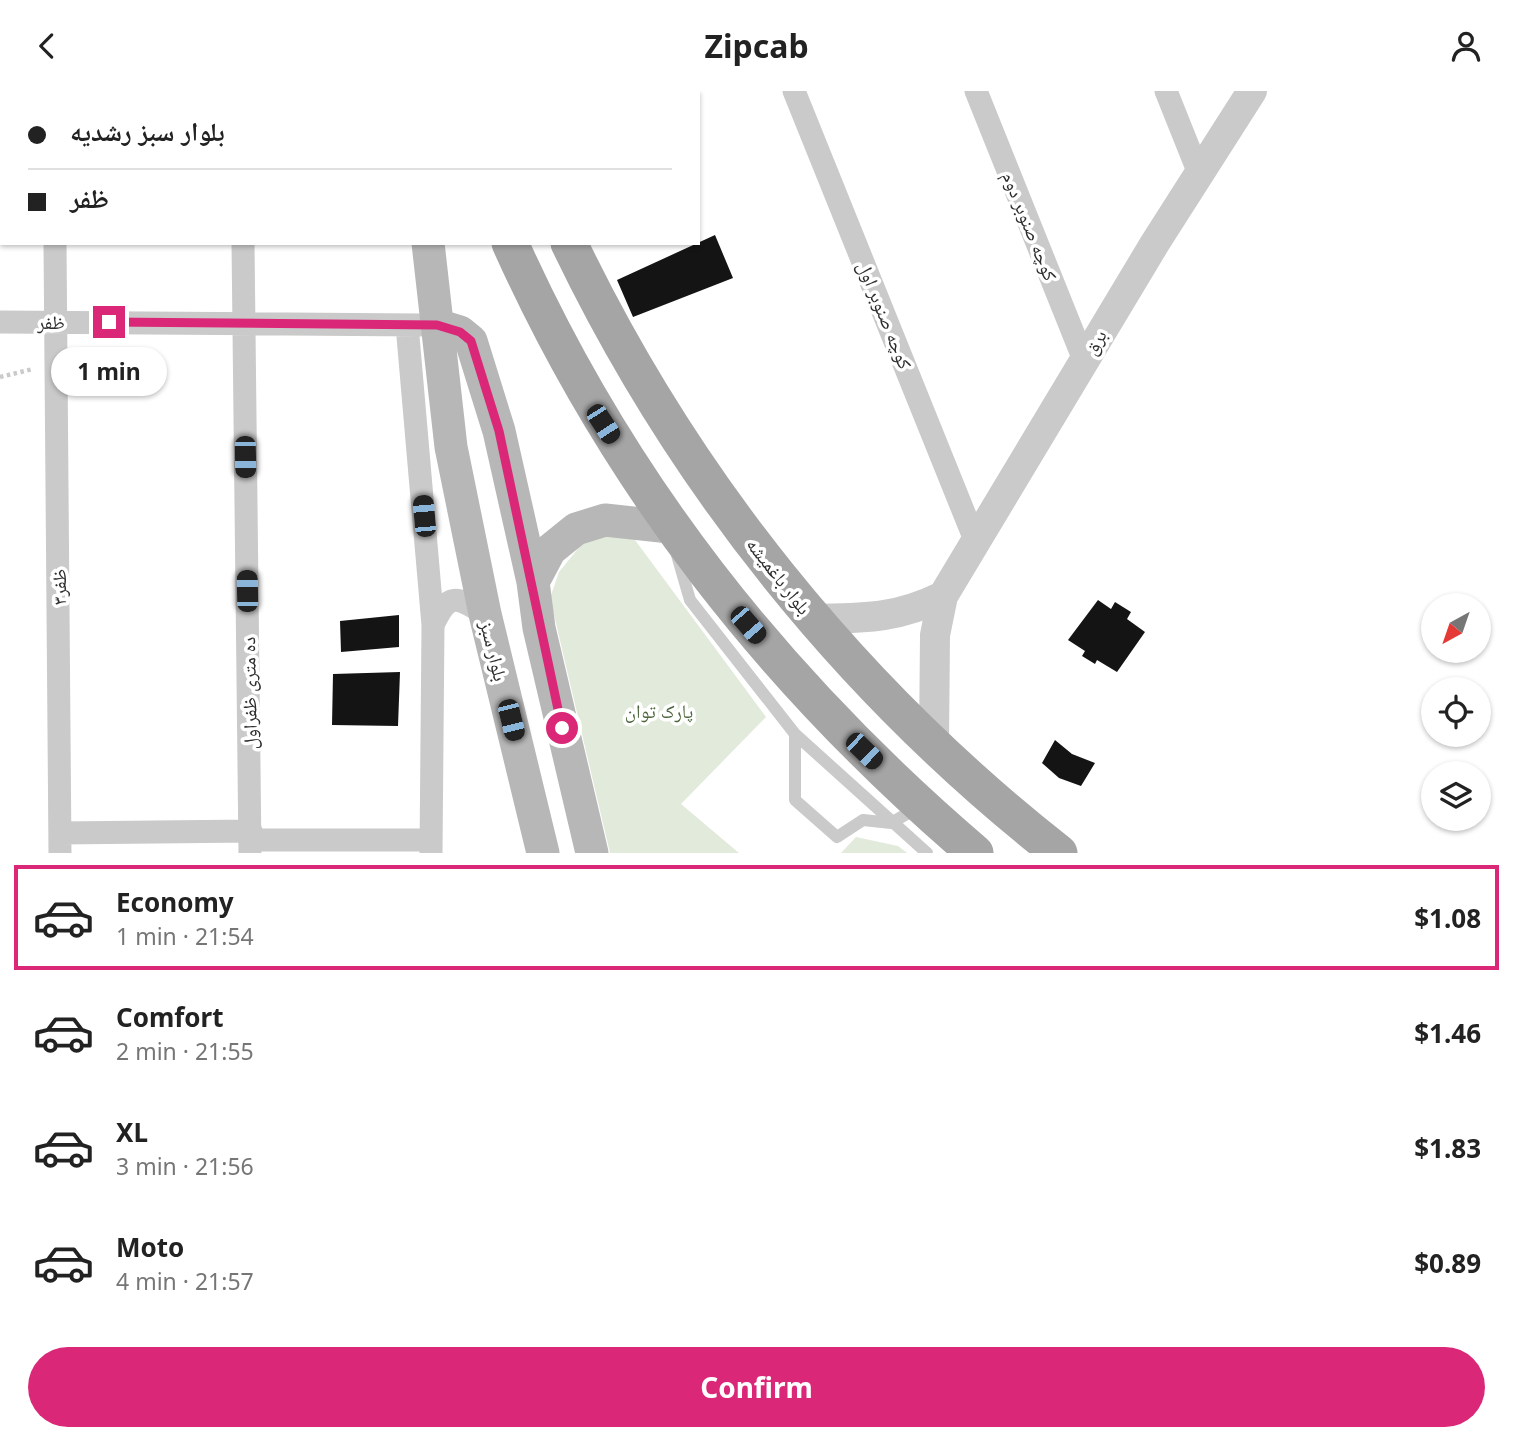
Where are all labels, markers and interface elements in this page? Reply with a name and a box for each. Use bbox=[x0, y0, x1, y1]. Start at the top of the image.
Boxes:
text: Zipcab bbox=[704, 24, 809, 67]
icon: back bbox=[28, 27, 66, 65]
icon: person bbox=[1447, 27, 1485, 65]
text: بلوار سبز رشدیه bbox=[70, 113, 225, 149]
street label: کوچه صنوبر دوم bbox=[995, 168, 1064, 285]
text: ظفر bbox=[70, 180, 109, 216]
street label: کوچه صنوبر اول bbox=[852, 257, 919, 373]
route end bbox=[93, 306, 125, 338]
street label: ظفر bbox=[36, 309, 65, 335]
street label: برق bbox=[1077, 325, 1113, 359]
callout: 1 min bbox=[51, 347, 167, 395]
text: 1 min bbox=[77, 355, 141, 387]
car bbox=[583, 401, 624, 447]
car bbox=[235, 436, 256, 478]
car bbox=[412, 494, 437, 538]
street label: بلوار باغمیشه bbox=[741, 532, 817, 620]
street label: ظفر۳ bbox=[46, 569, 72, 605]
car bbox=[237, 570, 258, 612]
north arrow bbox=[1421, 593, 1491, 663]
map controls bbox=[1421, 593, 1491, 831]
car bbox=[727, 602, 770, 648]
street label: بلوار سبز bbox=[474, 617, 514, 684]
street label: ده متری ظفراول bbox=[235, 636, 263, 750]
button: locate bbox=[1421, 677, 1491, 747]
car bbox=[496, 697, 527, 743]
park label: پارک توان bbox=[625, 698, 693, 724]
route start bbox=[546, 712, 578, 744]
car bbox=[842, 729, 887, 773]
button: layers bbox=[1421, 761, 1491, 831]
text: Economy bbox=[116, 884, 234, 920]
icon: car bbox=[32, 886, 95, 949]
text: $1.08 bbox=[1414, 900, 1481, 936]
text: 1 min · 21:54 bbox=[116, 920, 254, 952]
text: Comfort bbox=[116, 999, 224, 1035]
icon: car bbox=[32, 1001, 95, 1064]
text: $1.46 bbox=[1414, 1015, 1481, 1051]
text: 2 min · 21:55 bbox=[116, 1035, 254, 1067]
text: XL bbox=[116, 1114, 148, 1150]
icon: car bbox=[32, 1116, 95, 1179]
text: $1.83 bbox=[1414, 1130, 1481, 1166]
text: 3 min · 21:56 bbox=[116, 1150, 254, 1182]
text: Moto bbox=[116, 1229, 184, 1265]
icon: car bbox=[32, 1231, 95, 1294]
text: $0.89 bbox=[1414, 1245, 1481, 1281]
text: 4 min · 21:57 bbox=[116, 1265, 254, 1297]
button: Confirm bbox=[28, 1347, 1485, 1427]

